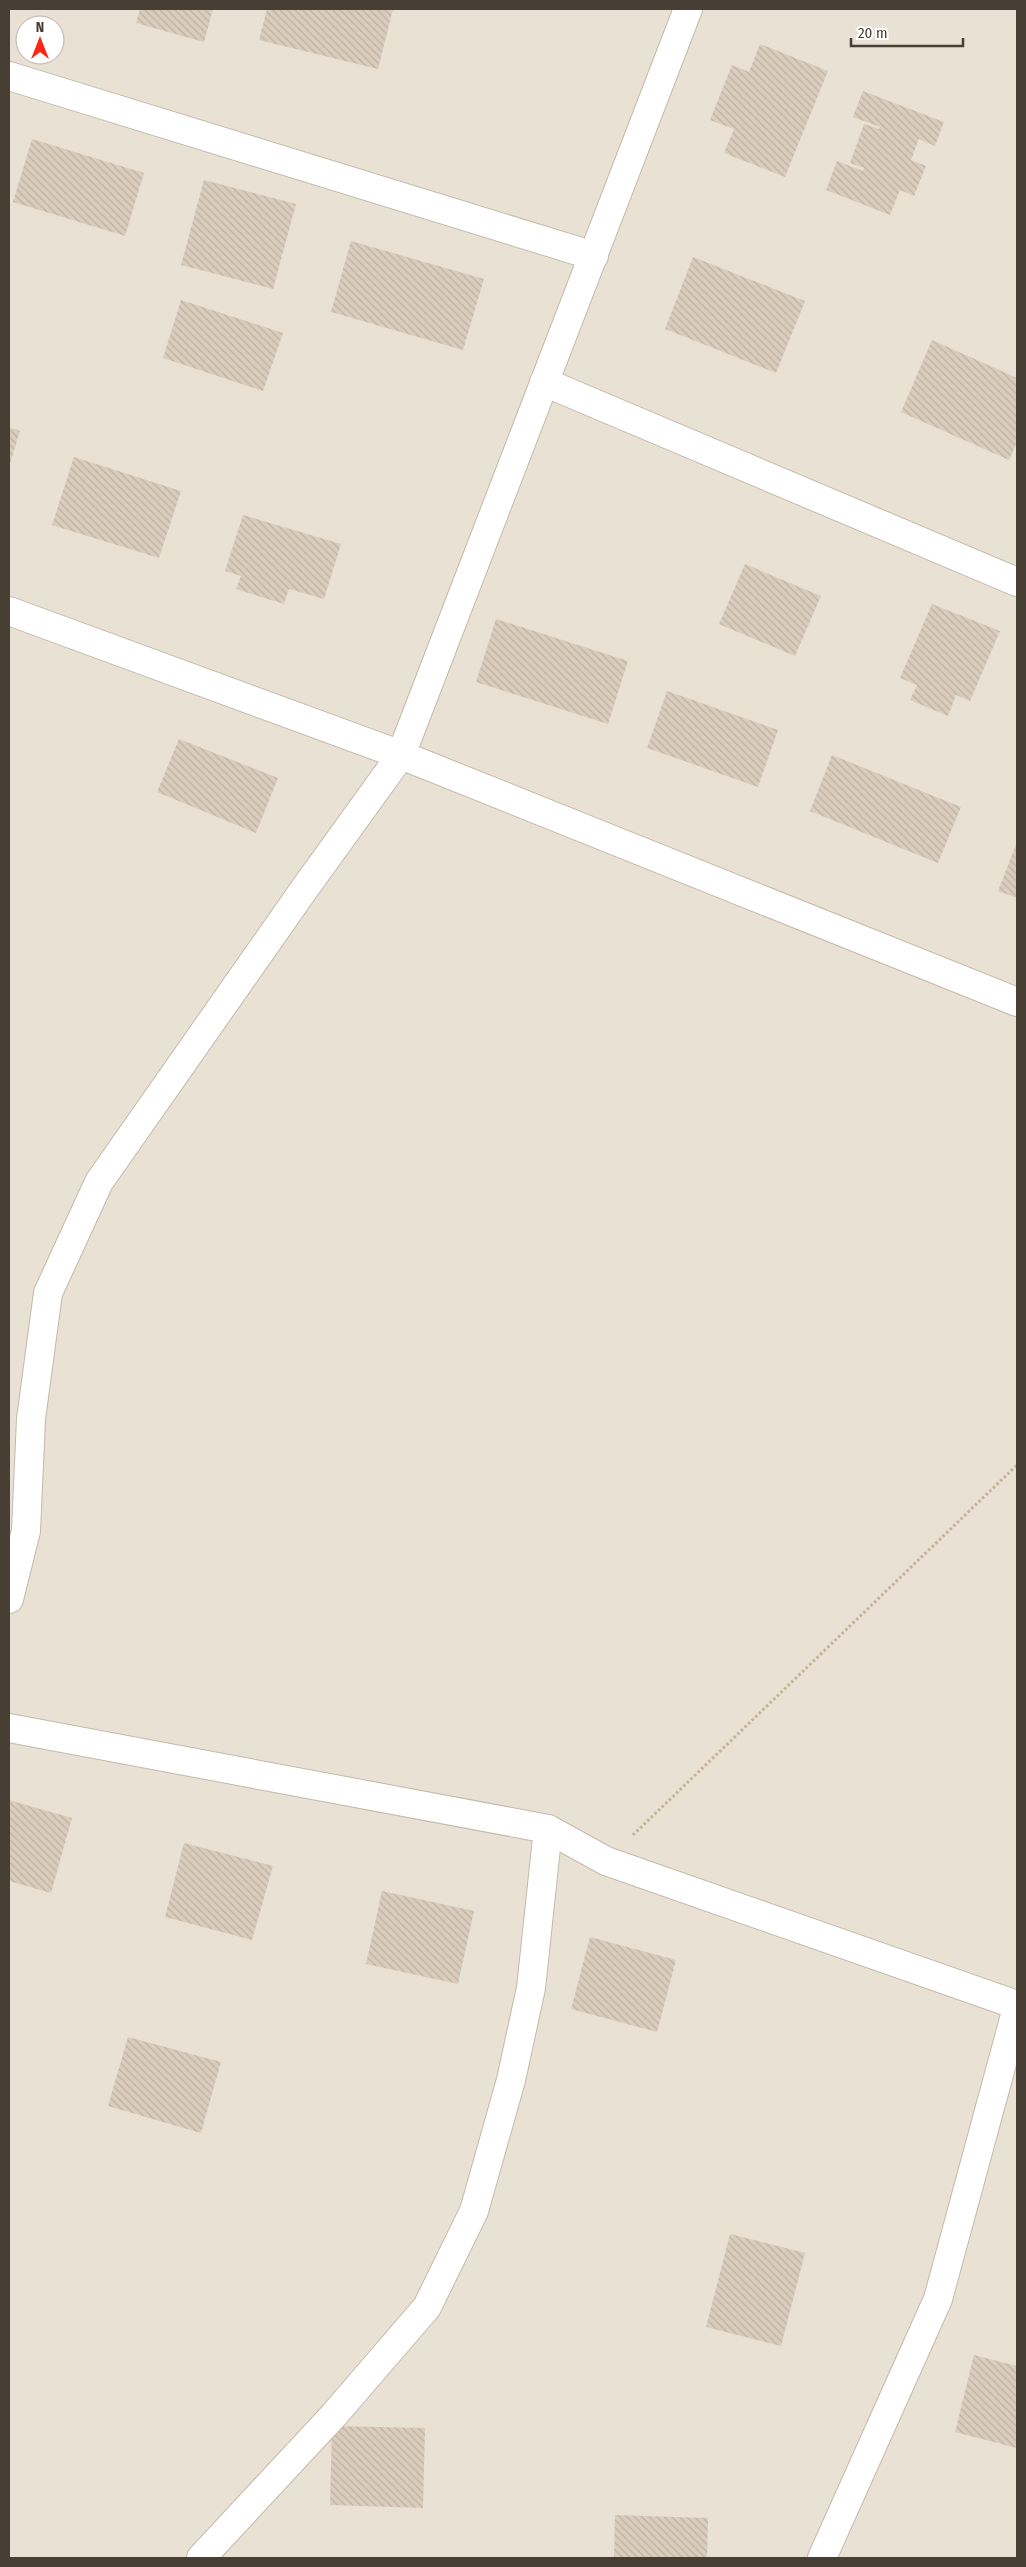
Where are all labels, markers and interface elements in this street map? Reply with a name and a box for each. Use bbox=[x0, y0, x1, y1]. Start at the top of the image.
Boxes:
north arrow bbox=[15, 15, 65, 65]
scale bar bbox=[851, 15, 964, 47]
text: N bbox=[36, 19, 44, 36]
text: 20 m bbox=[858, 24, 888, 42]

